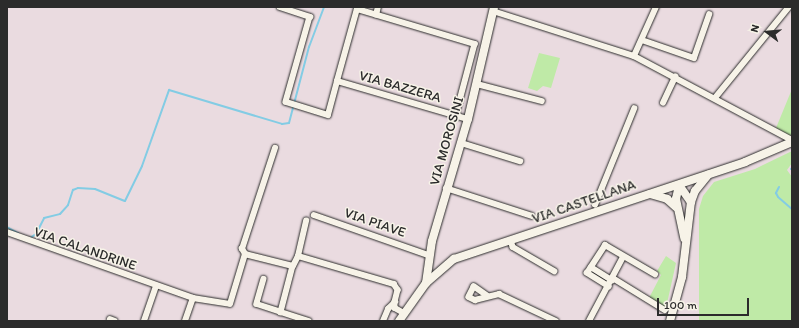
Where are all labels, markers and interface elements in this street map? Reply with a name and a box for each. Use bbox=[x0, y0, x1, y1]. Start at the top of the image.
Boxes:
north arrow bbox=[747, 12, 787, 52]
text: N bbox=[748, 23, 762, 34]
street label: VIA BAZZERA bbox=[357, 67, 443, 107]
street label: VIA MOROSINI bbox=[426, 94, 468, 188]
street label: VIA CASTELLANA bbox=[530, 176, 638, 228]
street label: VIA PIAVE bbox=[342, 205, 408, 241]
street label: VIA CALANDRINE bbox=[31, 223, 139, 275]
scale bar bbox=[659, 290, 751, 316]
text: 100 m bbox=[664, 298, 697, 312]

